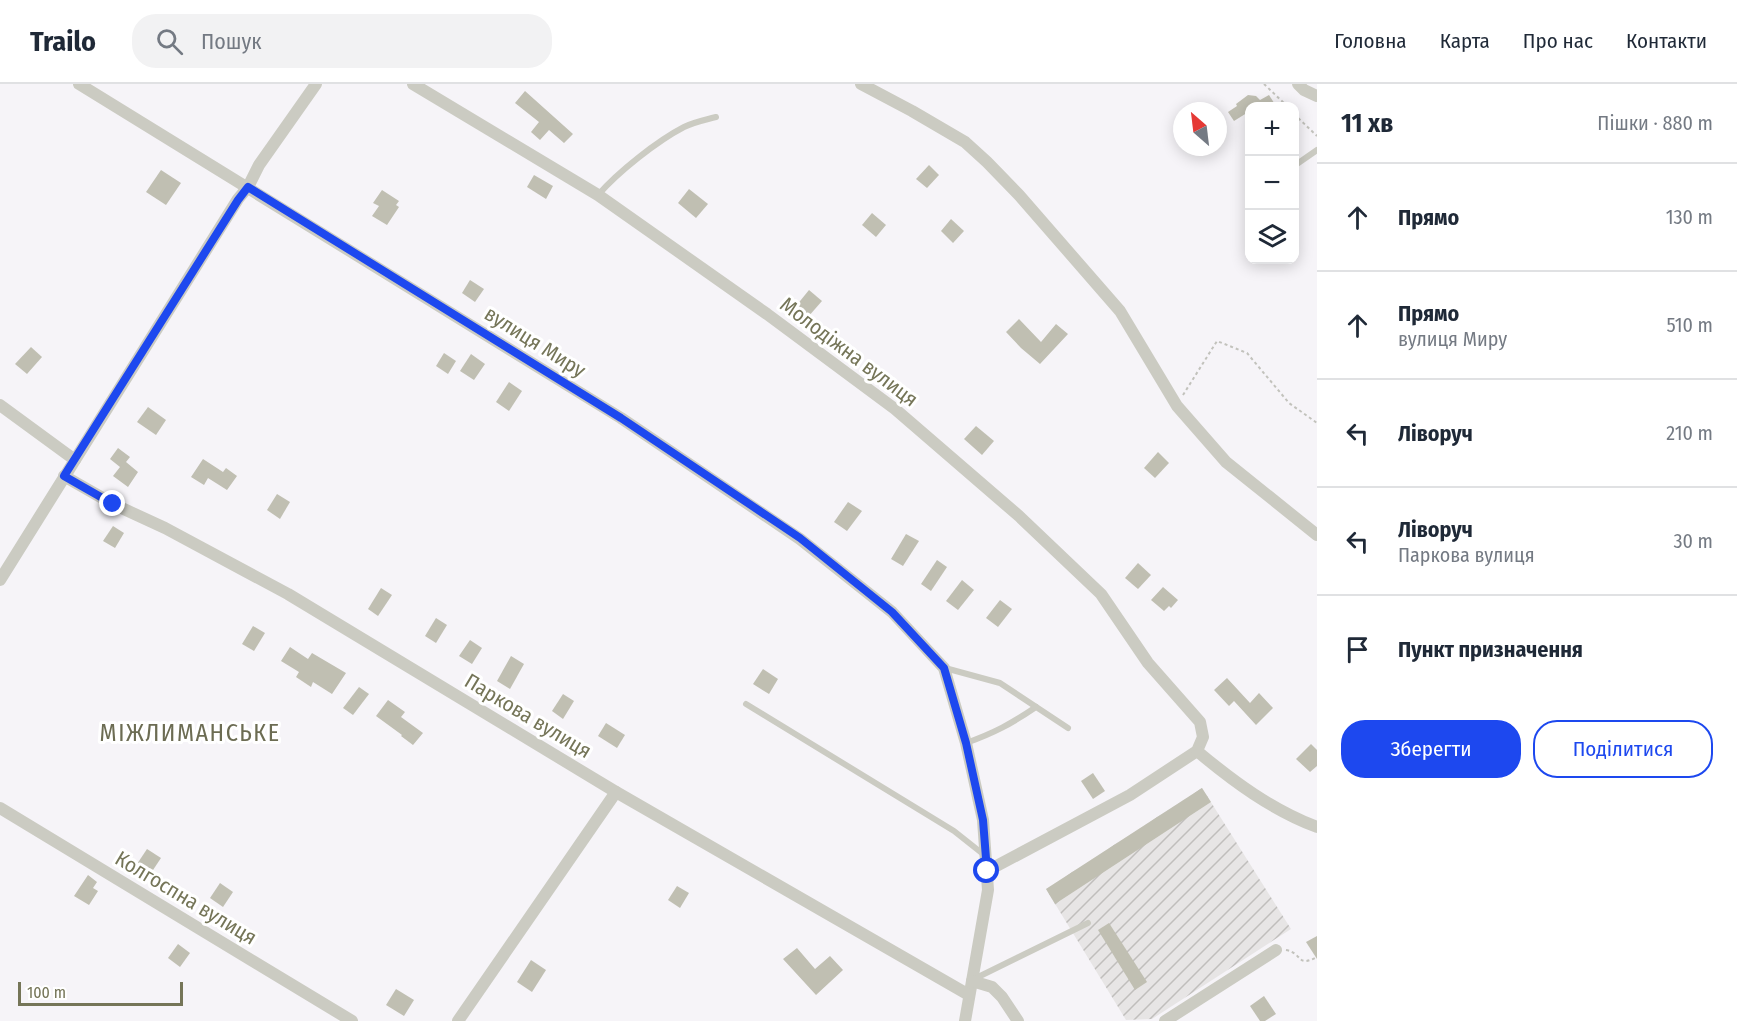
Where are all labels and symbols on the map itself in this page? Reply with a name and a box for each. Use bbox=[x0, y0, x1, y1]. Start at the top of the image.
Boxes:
north arrow bbox=[1173, 102, 1227, 156]
street label: Молодіжна вулиця bbox=[775, 292, 923, 412]
street label: вулиця Миру bbox=[480, 301, 591, 384]
route end bbox=[99, 490, 125, 516]
street label: Паркова вулиця bbox=[460, 668, 596, 764]
district label: МІЖЛИМАНСЬКЕ bbox=[100, 719, 280, 747]
street label: Колгоспна вулиця bbox=[110, 845, 262, 951]
route start bbox=[973, 857, 999, 883]
scale bar bbox=[18, 979, 183, 1006]

